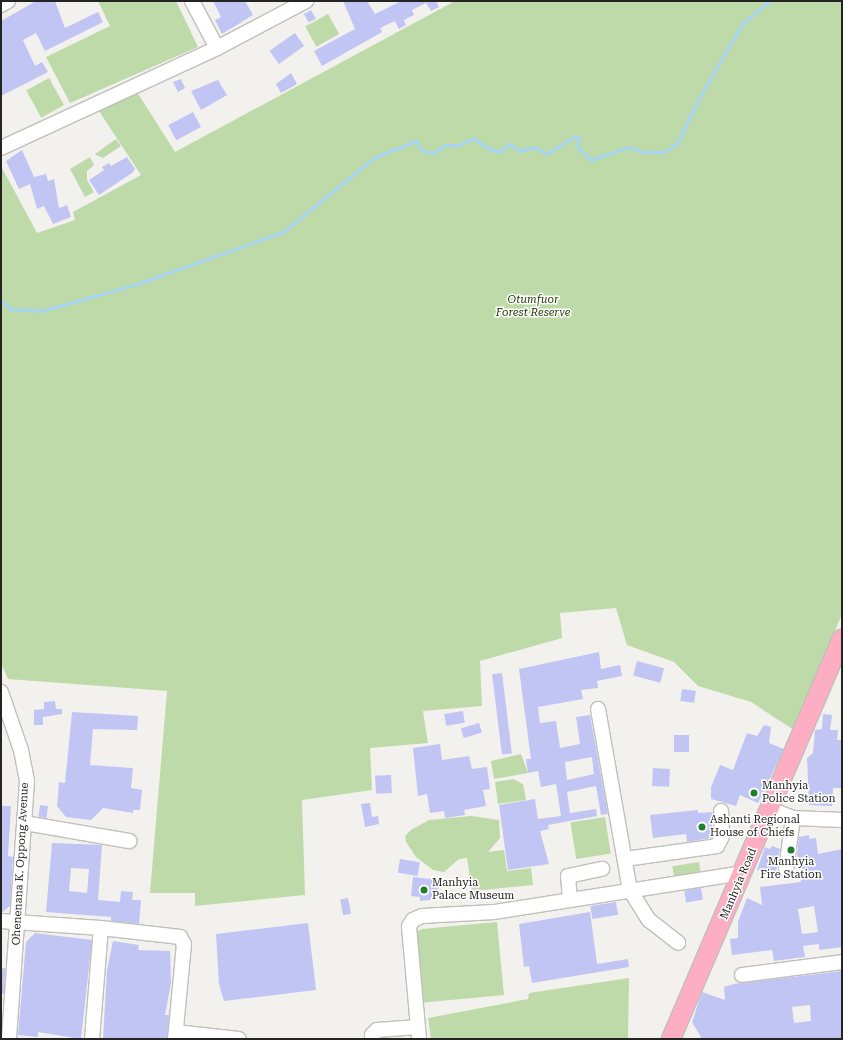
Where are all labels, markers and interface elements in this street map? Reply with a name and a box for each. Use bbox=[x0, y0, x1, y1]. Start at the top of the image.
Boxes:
park label: Otumfuor Forest Reserve bbox=[496, 294, 570, 320]
place label: Manhyia Police Station bbox=[762, 780, 836, 806]
street label: Ohenenana K. Oppong Avenue bbox=[10, 782, 32, 946]
marker: Manhyia Police Station bbox=[749, 788, 759, 798]
place label: Ashanti Regional House of Chiefs bbox=[710, 814, 800, 840]
marker: Ashanti Regional House of Chiefs bbox=[697, 822, 707, 832]
marker: Manhyia Fire Station bbox=[786, 845, 796, 855]
street label: Manhyia Road bbox=[718, 846, 760, 922]
place label: Manhyia Fire Station bbox=[760, 856, 822, 882]
place label: Manhyia Palace Museum bbox=[432, 877, 514, 903]
marker: Manhyia Palace Museum bbox=[419, 885, 429, 895]

